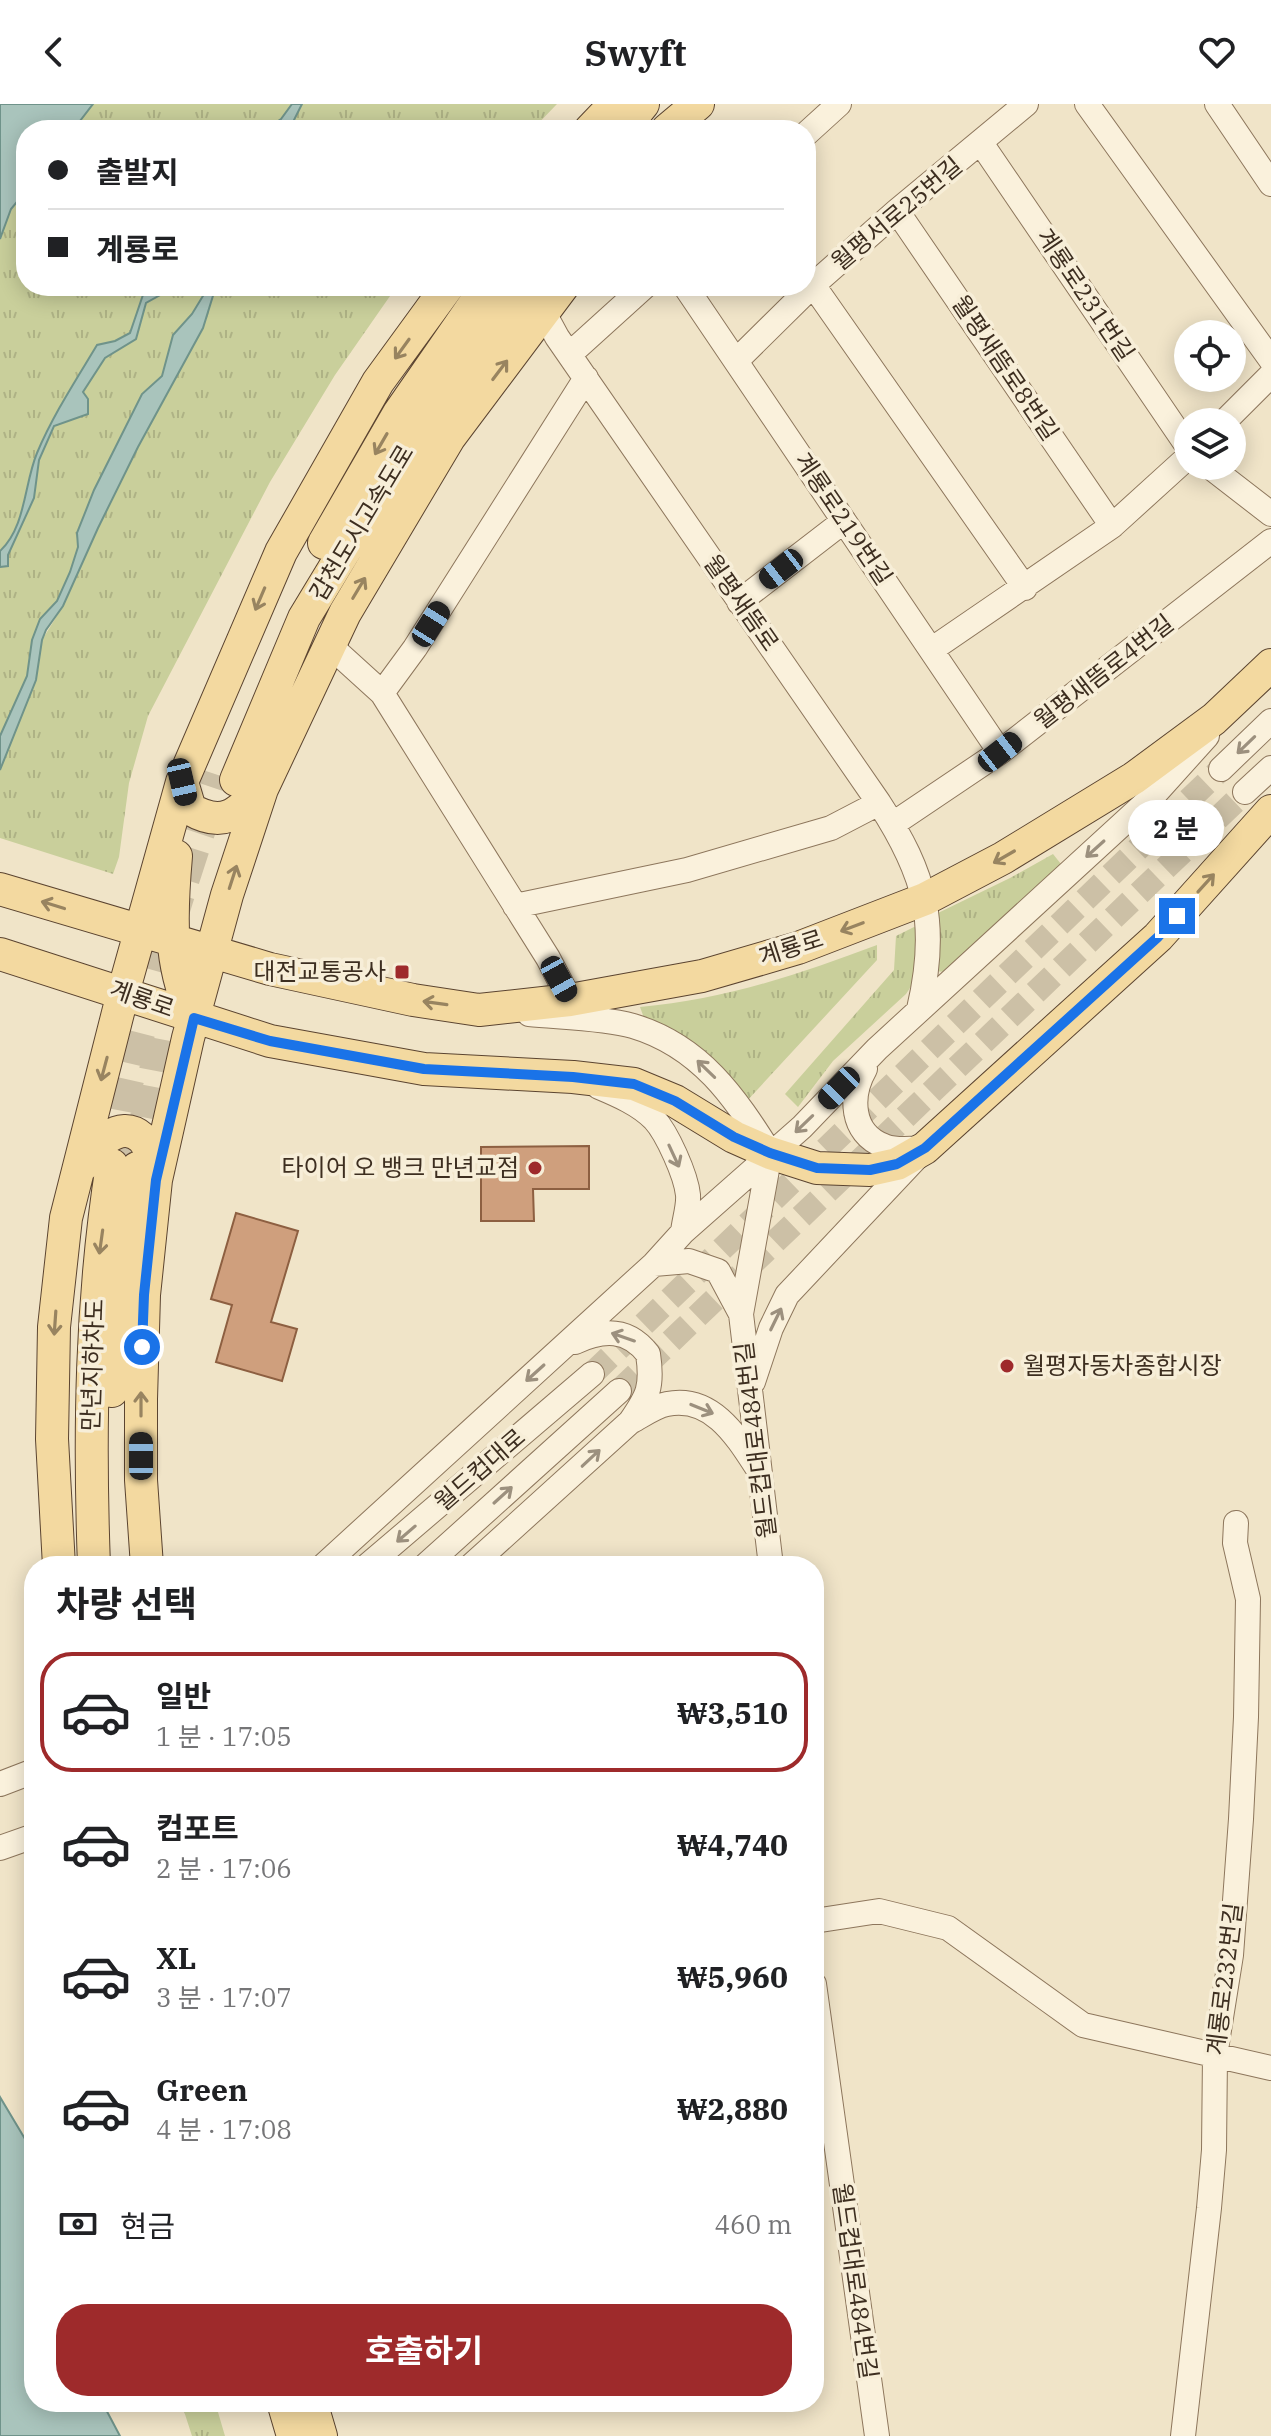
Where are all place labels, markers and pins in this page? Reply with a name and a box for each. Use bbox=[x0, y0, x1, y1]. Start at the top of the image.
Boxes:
place label: 대전교통공사 bbox=[254, 955, 386, 987]
marker: 대전교통공사 bbox=[393, 963, 411, 981]
place label: 타이어 오 뱅크 만년교점 bbox=[281, 1151, 519, 1183]
marker: 타이어 오 뱅크 만년교점 bbox=[526, 1159, 544, 1177]
place label: 월평자동차종합시장 bbox=[1023, 1349, 1222, 1381]
marker: 월평자동차종합시장 bbox=[998, 1357, 1016, 1375]

